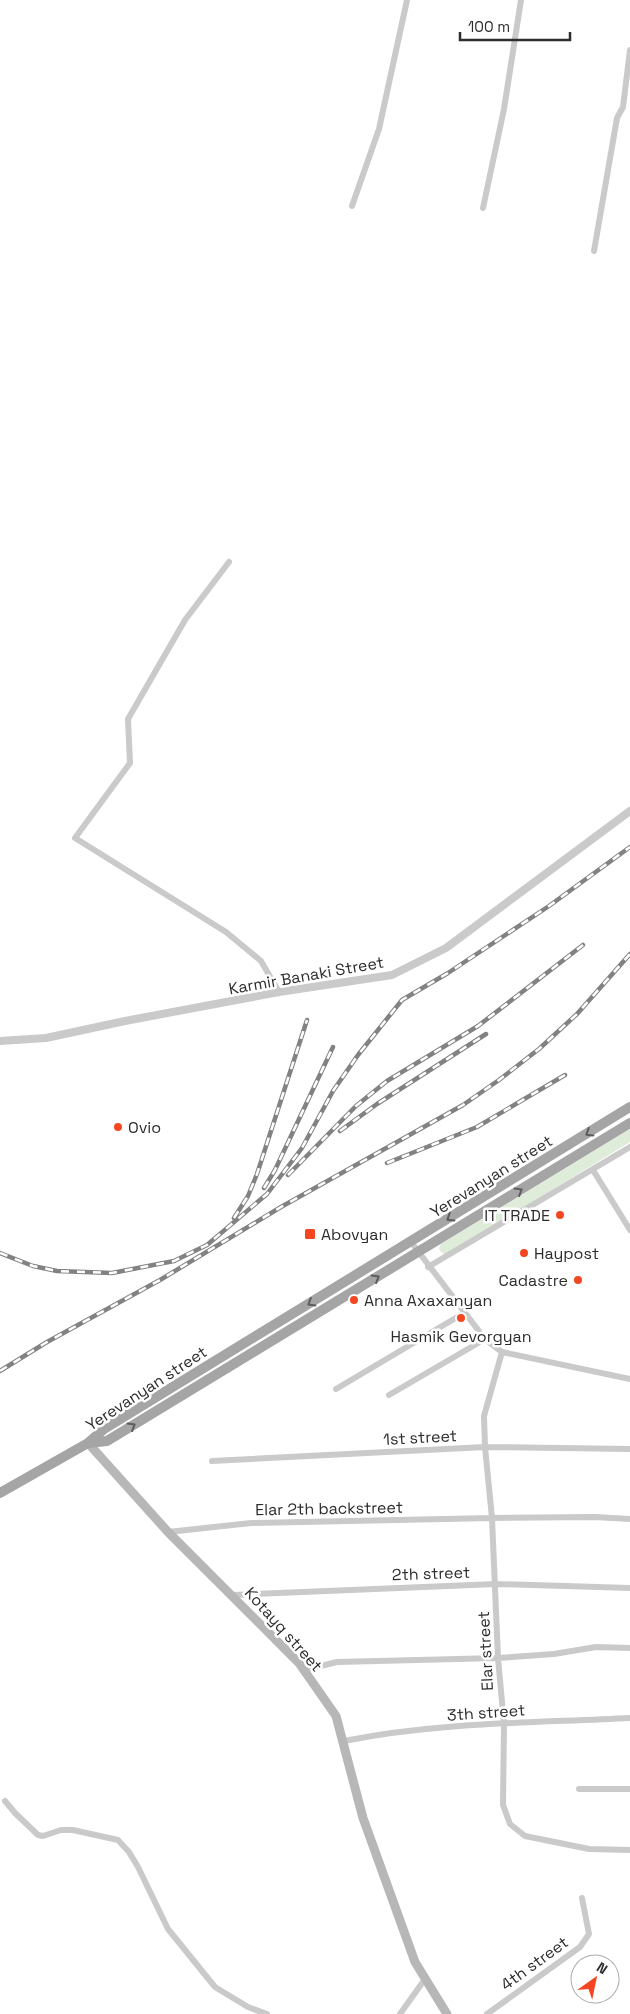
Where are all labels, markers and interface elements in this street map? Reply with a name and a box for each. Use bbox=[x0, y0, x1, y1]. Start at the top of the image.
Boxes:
scale bar bbox=[460, 10, 570, 42]
text: 100 m bbox=[468, 17, 510, 36]
street label: Karmir Banaki Street bbox=[227, 952, 385, 999]
place label: Ovio bbox=[128, 1117, 161, 1138]
marker: Ovio bbox=[112, 1121, 124, 1133]
one-way arrow bbox=[585, 1126, 594, 1136]
street label: Yerevanyan street bbox=[426, 1130, 556, 1222]
one-way arrow bbox=[513, 1188, 522, 1198]
place label: IT TRADE bbox=[484, 1205, 550, 1226]
marker: IT TRADE bbox=[554, 1209, 566, 1221]
one-way arrow bbox=[447, 1212, 456, 1222]
place label: Abovyan bbox=[321, 1224, 388, 1245]
marker: Abovyan bbox=[303, 1227, 317, 1241]
place label: Haypost bbox=[534, 1243, 599, 1264]
marker: Haypost bbox=[518, 1247, 530, 1259]
place label: Cadastre bbox=[498, 1270, 568, 1291]
marker: Cadastre bbox=[572, 1274, 584, 1286]
one-way arrow bbox=[371, 1275, 380, 1284]
place label: Anna Axaxanyan bbox=[364, 1290, 492, 1311]
marker: Anna Axaxanyan bbox=[348, 1294, 360, 1306]
one-way arrow bbox=[308, 1296, 317, 1306]
marker: Hasmik Gevorgyan bbox=[455, 1312, 467, 1324]
place label: Hasmik Gevorgyan bbox=[390, 1326, 532, 1347]
street label: Yerevanyan street bbox=[82, 1341, 211, 1435]
one-way arrow bbox=[127, 1422, 136, 1432]
street label: 1st street bbox=[383, 1425, 457, 1450]
street label: Elar 2th backstreet bbox=[255, 1497, 403, 1520]
street label: 2th street bbox=[392, 1562, 471, 1585]
street label: Kotayq street bbox=[240, 1583, 327, 1676]
street label: Elar street bbox=[473, 1611, 498, 1691]
street label: 3th street bbox=[446, 1699, 526, 1726]
street label: 4th street bbox=[496, 1932, 572, 1995]
north arrow bbox=[570, 1954, 620, 2004]
text: N bbox=[593, 1958, 611, 1978]

